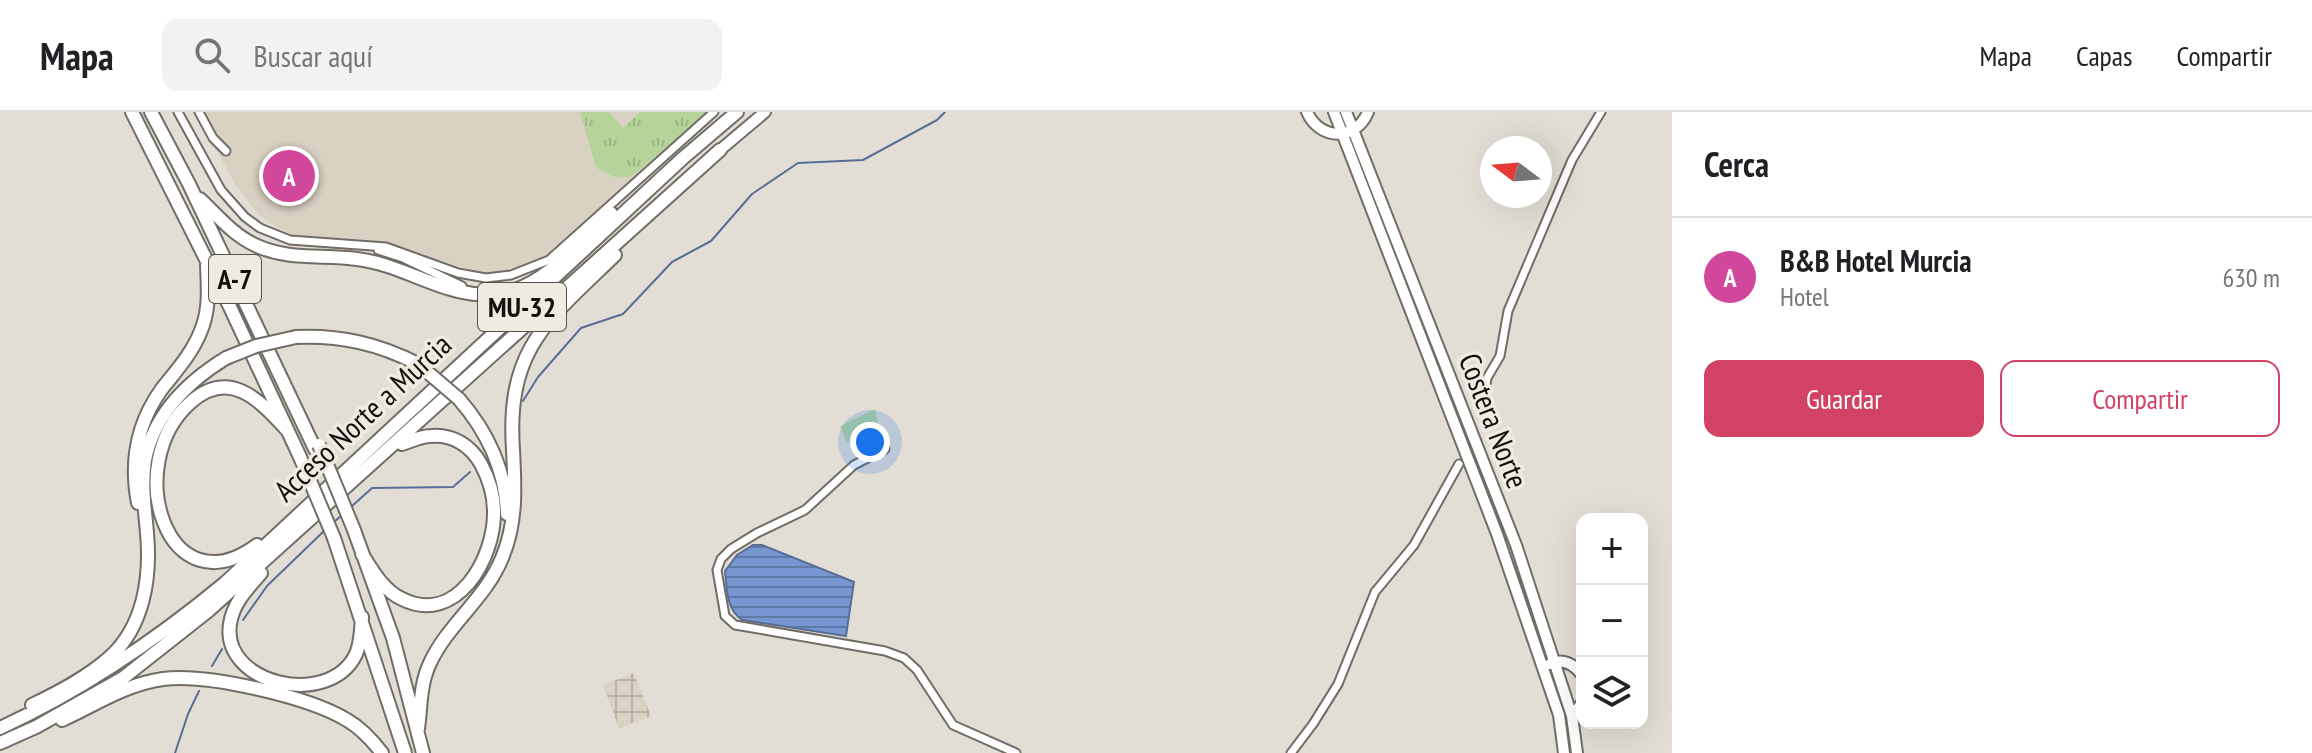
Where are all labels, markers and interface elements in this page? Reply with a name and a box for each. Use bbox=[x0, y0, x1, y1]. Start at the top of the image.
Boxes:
search box bbox=[162, 19, 722, 91]
text: Mapa bbox=[40, 31, 114, 80]
icon: search bbox=[190, 33, 234, 77]
text: Buscar aquí bbox=[254, 36, 373, 75]
text: Mapa bbox=[1980, 37, 2032, 74]
text: Capas bbox=[2076, 37, 2132, 74]
text: Compartir bbox=[2176, 37, 2272, 74]
north arrow bbox=[1480, 136, 1552, 208]
text: Cerca bbox=[1704, 142, 1769, 186]
pin: A bbox=[263, 146, 315, 206]
text: B&B Hotel Murcia bbox=[1780, 241, 1972, 280]
road number: A-7 bbox=[209, 255, 261, 303]
text: A bbox=[1723, 261, 1737, 294]
text: 630 m bbox=[2222, 261, 2280, 294]
text: Hotel bbox=[1780, 280, 1829, 313]
road number: MU-32 bbox=[478, 283, 566, 331]
street label: Acceso Norte a Murcia bbox=[265, 325, 459, 509]
street label: Costera Norte bbox=[1451, 347, 1538, 493]
button: Guardar bbox=[1704, 360, 1984, 437]
button: Compartir bbox=[2000, 360, 2280, 437]
your location bbox=[850, 422, 890, 462]
map controls bbox=[1576, 513, 1648, 729]
button: + bbox=[1576, 513, 1648, 585]
button: − bbox=[1576, 585, 1648, 657]
button: layers bbox=[1576, 657, 1648, 729]

